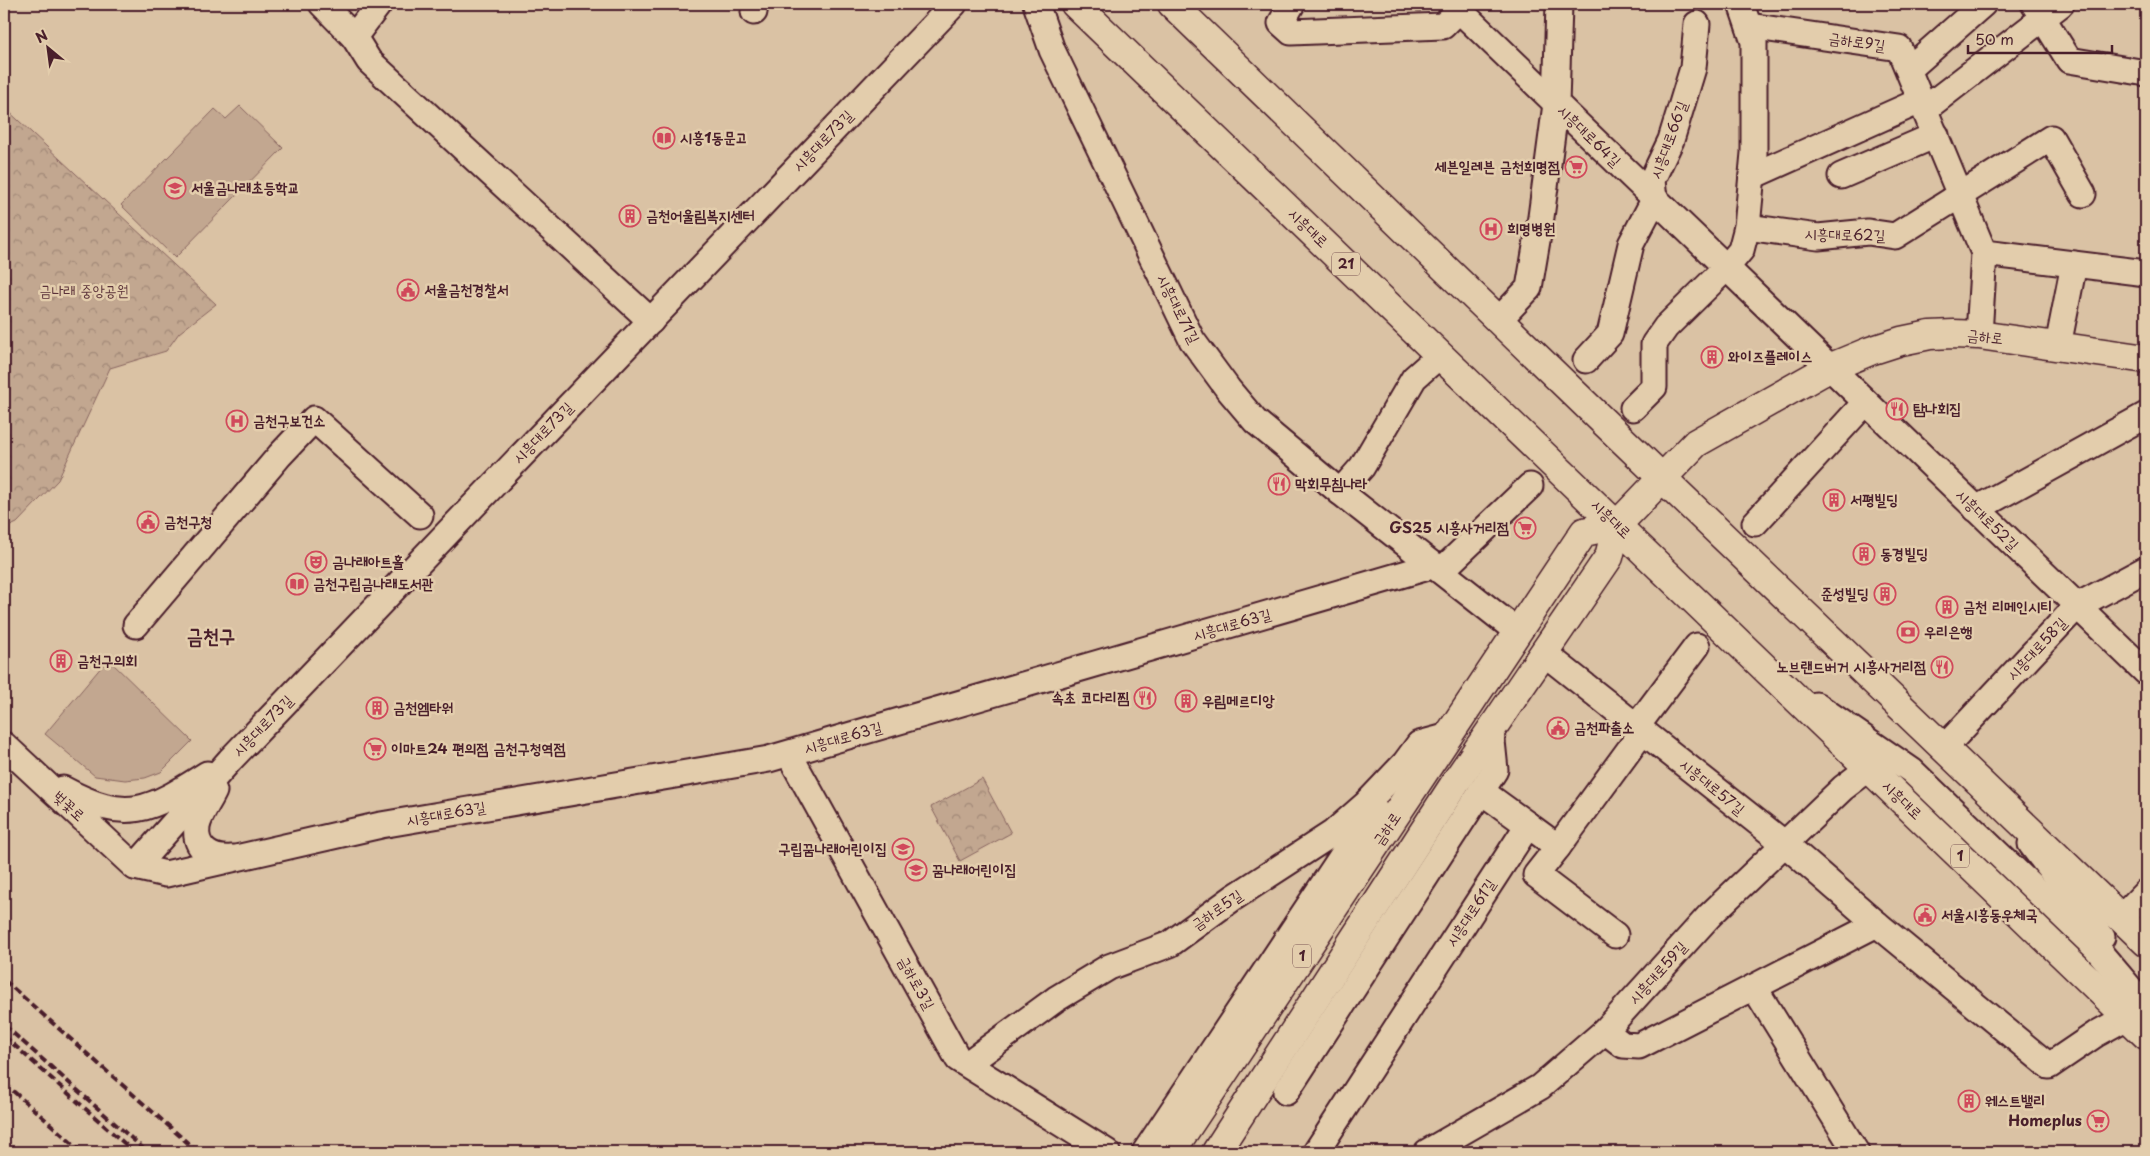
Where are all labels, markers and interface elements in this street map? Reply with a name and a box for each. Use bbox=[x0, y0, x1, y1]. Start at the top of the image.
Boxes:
north arrow bbox=[22, 22, 72, 72]
scale bar bbox=[1968, 22, 2111, 54]
text: N bbox=[32, 24, 51, 48]
street label: 금하로9길 bbox=[1827, 25, 1887, 56]
text: 50 m bbox=[1975, 27, 2014, 50]
street label: 시흥대로66길 bbox=[1643, 97, 1692, 182]
street label: 시흥대로64길 bbox=[1553, 99, 1627, 171]
street label: 시흥대로73길 bbox=[786, 104, 857, 176]
place label: 시흥1동문고 bbox=[680, 125, 748, 148]
library icon: 시흥1동문고 bbox=[652, 126, 676, 150]
place label: 세븐일레븐 금천희명점 bbox=[1434, 154, 1560, 177]
supermarket icon: 세븐일레븐 금천희명점 bbox=[1564, 155, 1588, 179]
place label: 서울금나래초등학교 bbox=[191, 175, 300, 198]
school or university icon: 서울금나래초등학교 bbox=[163, 176, 187, 200]
street label: 시흥대로 bbox=[1284, 202, 1334, 252]
place label: 금천어울림복지센터 bbox=[646, 203, 755, 226]
building icon: 금천어울림복지센터 bbox=[618, 204, 642, 228]
place label: 희명병원 bbox=[1507, 216, 1555, 239]
hospital icon: 희명병원 bbox=[1479, 217, 1503, 241]
street label: 시흥대로62길 bbox=[1804, 221, 1886, 246]
road number: 21 bbox=[1332, 252, 1360, 276]
street label: 시흥대로71길 bbox=[1152, 270, 1207, 347]
place label: 서울금천경찰서 bbox=[424, 277, 509, 300]
park label: 금나래 중앙공원 bbox=[39, 278, 129, 301]
public building icon: 서울금천경찰서 bbox=[396, 278, 420, 302]
street label: 금하로 bbox=[1966, 322, 2004, 349]
place label: 와이즈플레이스 bbox=[1727, 344, 1813, 367]
building icon: 와이즈플레이스 bbox=[1700, 345, 1724, 369]
street label: 시흥대로73길 bbox=[506, 396, 577, 468]
place label: 탐나회집 bbox=[1913, 396, 1961, 419]
restaurant icon: 탐나회집 bbox=[1885, 397, 1909, 421]
place label: 금천구보건소 bbox=[253, 408, 325, 431]
hospital icon: 금천구보건소 bbox=[225, 409, 249, 433]
place label: 막회무침나라 bbox=[1295, 471, 1367, 494]
restaurant icon: 막회무침나라 bbox=[1267, 472, 1291, 496]
street label: 시흥대로52길 bbox=[1951, 483, 2025, 555]
place label: 서평빌딩 bbox=[1850, 487, 1898, 510]
building icon: 서평빌딩 bbox=[1822, 488, 1846, 512]
street label: 시흥대로 bbox=[1587, 493, 1637, 543]
place label: 금천구청 bbox=[164, 509, 212, 532]
public building icon: 금천구청 bbox=[136, 510, 160, 534]
place label: GS25 시흥사거리점 bbox=[1389, 515, 1509, 538]
supermarket icon: GS25 시흥사거리점 bbox=[1513, 516, 1537, 540]
place label: 동경빌딩 bbox=[1880, 541, 1928, 564]
building icon: 동경빌딩 bbox=[1852, 542, 1876, 566]
place label: 금나래아트홀 bbox=[332, 549, 404, 572]
theatre icon: 금나래아트홀 bbox=[304, 550, 328, 574]
place label: 금천구립금나래도서관 bbox=[313, 571, 434, 594]
library icon: 금천구립금나래도서관 bbox=[285, 572, 309, 596]
place label: 준성빌딩 bbox=[1821, 581, 1869, 604]
building icon: 준성빌딩 bbox=[1873, 582, 1897, 606]
place label: 금천 리메인시티 bbox=[1963, 594, 2052, 617]
building icon: 금천 리메인시티 bbox=[1935, 595, 1959, 619]
street label: 시흥대로63길 bbox=[1190, 601, 1273, 646]
street label: 시흥대로58길 bbox=[2000, 611, 2071, 685]
place label: 우리은행 bbox=[1924, 619, 1972, 642]
district label: 금천구 bbox=[187, 620, 235, 650]
bank icon: 우리은행 bbox=[1896, 620, 1920, 644]
place label: 금천구의회 bbox=[77, 648, 137, 671]
building icon: 금천구의회 bbox=[49, 649, 73, 673]
place label: 노브랜드버거 시흥사거리점 bbox=[1776, 654, 1926, 677]
restaurant icon: 노브랜드버거 시흥사거리점 bbox=[1930, 655, 1954, 679]
place label: 속초 코다리찜 bbox=[1052, 685, 1130, 708]
restaurant icon: 속초 코다리찜 bbox=[1133, 686, 1157, 710]
place label: 우림메르디앙 bbox=[1202, 688, 1275, 711]
street label: 시흥대로73길 bbox=[226, 689, 297, 761]
building icon: 우림메르디앙 bbox=[1174, 689, 1198, 713]
place label: 금천엠타워 bbox=[393, 695, 453, 718]
building icon: 금천엠타워 bbox=[365, 696, 389, 720]
street label: 시흥대로63길 bbox=[801, 714, 884, 759]
place label: 금천파출소 bbox=[1574, 715, 1634, 738]
public building icon: 금천파출소 bbox=[1546, 716, 1570, 740]
place label: 이마트24 편의점 금천구청역점 bbox=[391, 736, 566, 759]
supermarket icon: 이마트24 편의점 금천구청역점 bbox=[363, 737, 387, 761]
street label: 시흥대로57길 bbox=[1675, 752, 1751, 819]
street label: 시흥대로 bbox=[1878, 774, 1928, 824]
street label: 벚꽃로 bbox=[49, 784, 91, 826]
street label: 시흥대로63길 bbox=[404, 794, 487, 831]
street label: 금하로 bbox=[1366, 807, 1405, 850]
place label: 구립꿈나래어린이집 bbox=[778, 836, 887, 859]
school or university icon: 구립꿈나래어린이집 bbox=[891, 837, 915, 861]
road number: 1 bbox=[1951, 844, 1969, 868]
place label: 꿈나래어린이집 bbox=[932, 857, 1017, 880]
school or university icon: 꿈나래어린이집 bbox=[904, 858, 928, 882]
street label: 시흥대로61길 bbox=[1439, 874, 1500, 951]
street label: 금하로5길 bbox=[1186, 883, 1246, 935]
place label: 서울시흥동우체국 bbox=[1941, 902, 2038, 925]
public building icon: 서울시흥동우체국 bbox=[1913, 903, 1937, 927]
street label: 시흥대로59길 bbox=[1622, 935, 1692, 1009]
road number: 1 bbox=[1293, 944, 1311, 968]
street label: 금하로3길 bbox=[893, 951, 941, 1013]
place label: 웨스트밸리 bbox=[1985, 1088, 2045, 1111]
building icon: 웨스트밸리 bbox=[1957, 1089, 1981, 1113]
place label: Homeplus bbox=[2008, 1108, 2082, 1131]
supermarket icon: Homeplus bbox=[2086, 1109, 2110, 1133]

